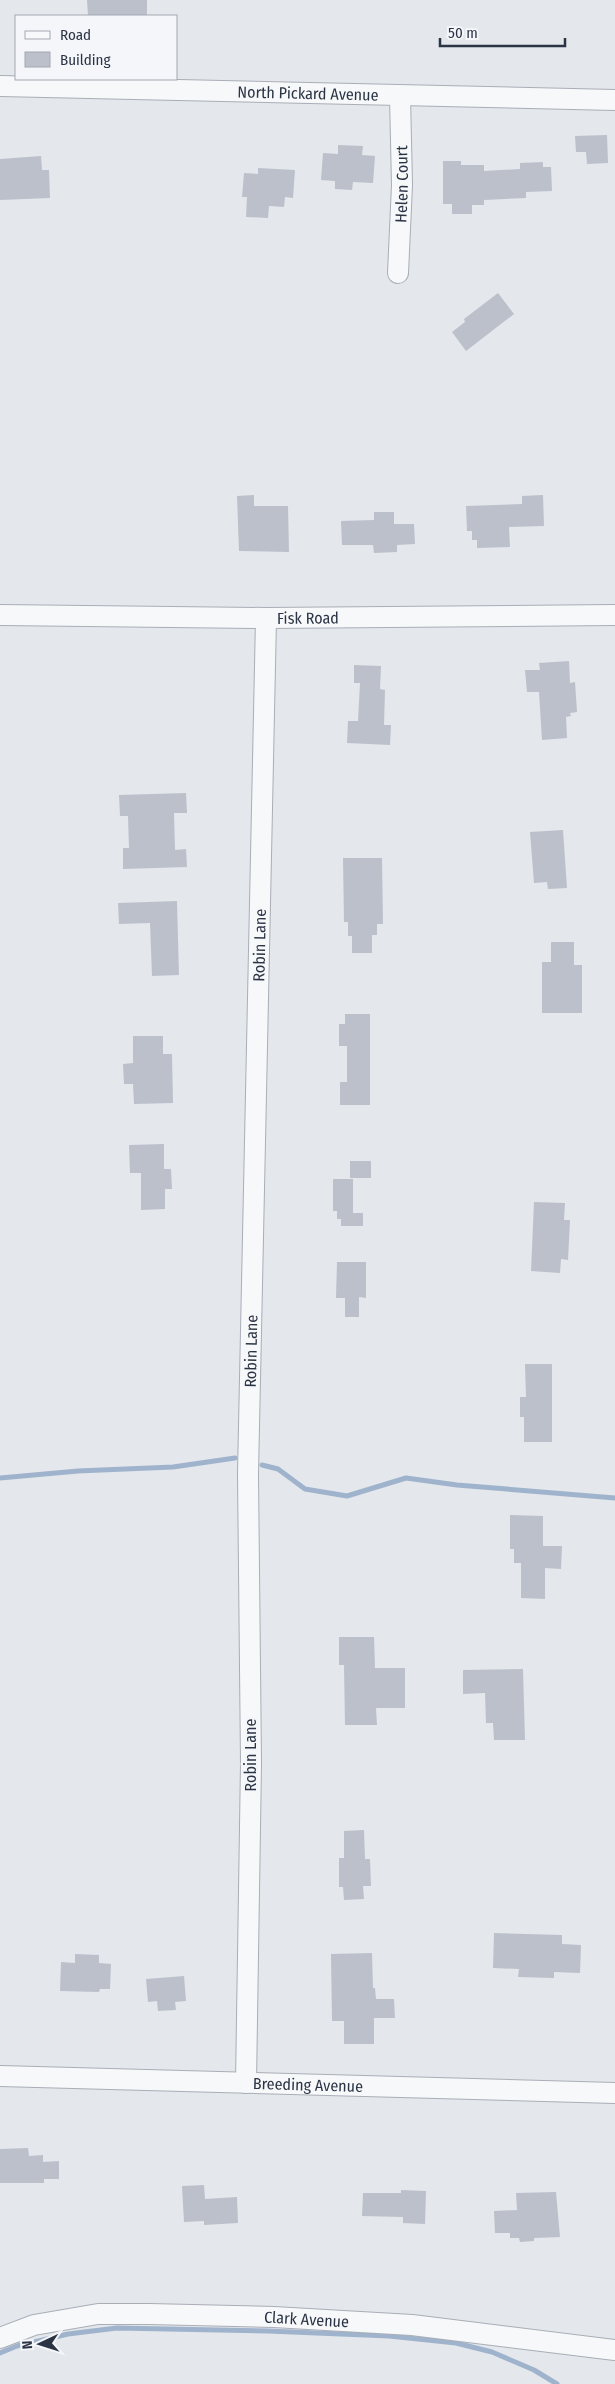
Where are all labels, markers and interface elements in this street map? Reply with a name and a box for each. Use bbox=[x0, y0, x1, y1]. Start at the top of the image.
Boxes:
legend bbox=[15, 15, 178, 80]
scale bar bbox=[440, 15, 565, 47]
text: 50 m bbox=[448, 24, 478, 42]
text: Road bbox=[60, 26, 91, 44]
text: Building bbox=[60, 51, 111, 69]
street label: North Pickard Avenue bbox=[237, 82, 379, 105]
street label: Helen Court bbox=[391, 144, 412, 223]
street label: Fisk Road bbox=[277, 608, 339, 628]
street label: Robin Lane bbox=[249, 908, 270, 982]
street label: Robin Lane bbox=[241, 1314, 261, 1388]
street label: Robin Lane bbox=[241, 1719, 260, 1791]
street label: Breeding Avenue bbox=[253, 2074, 363, 2096]
street label: Clark Avenue bbox=[264, 2308, 350, 2331]
north arrow bbox=[15, 2319, 65, 2369]
text: N bbox=[19, 2340, 36, 2350]

